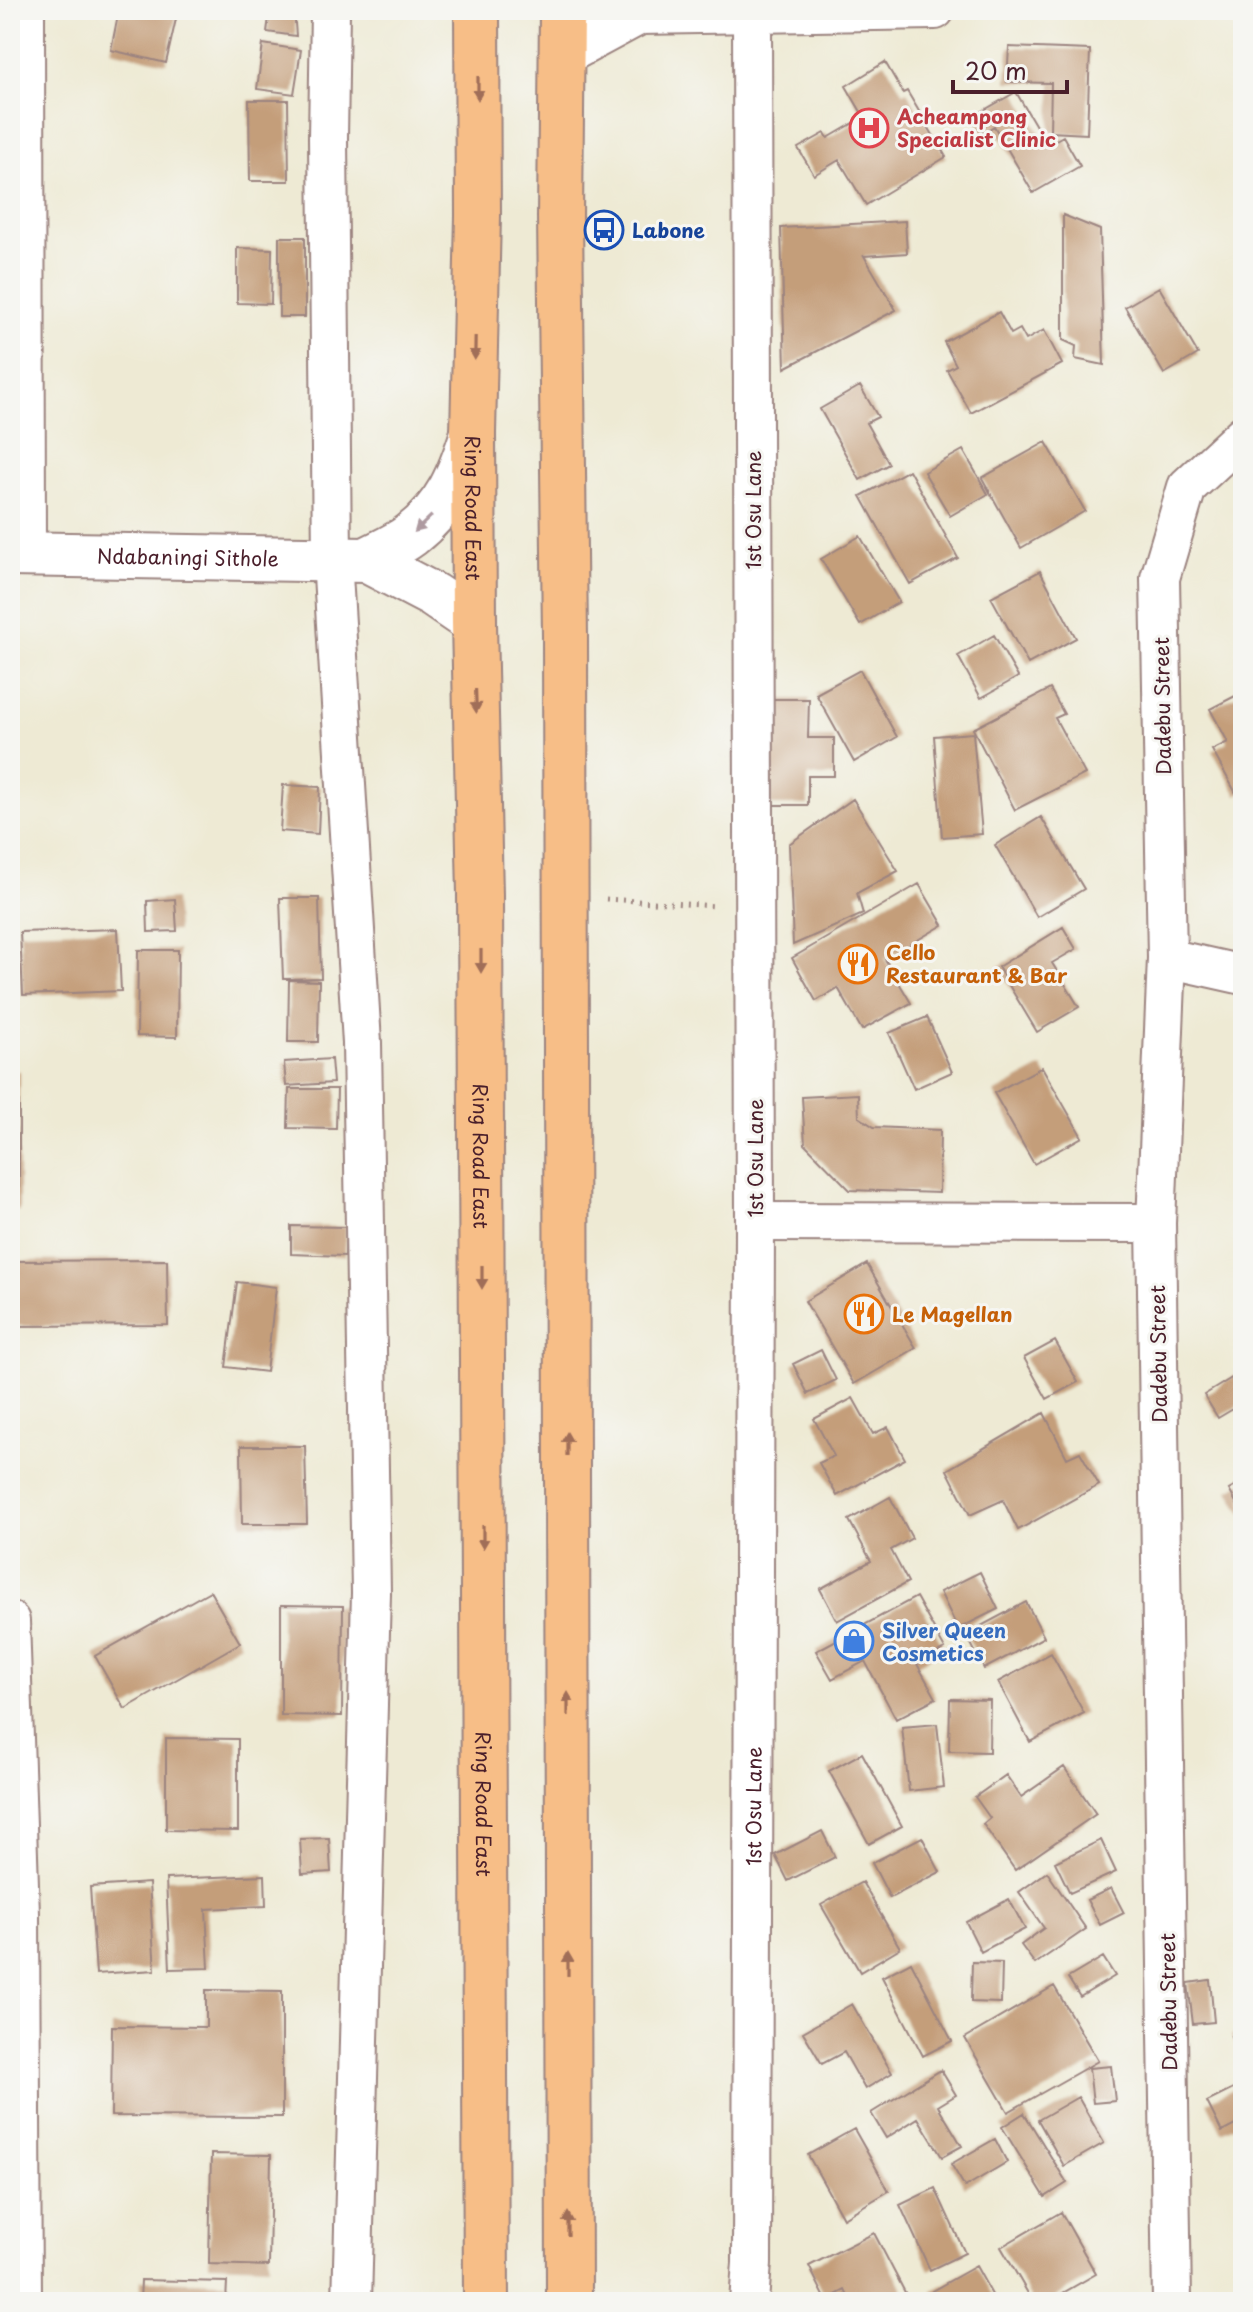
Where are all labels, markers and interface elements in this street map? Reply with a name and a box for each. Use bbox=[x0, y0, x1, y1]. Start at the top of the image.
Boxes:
scale bar bbox=[953, 44, 1067, 94]
text: 20 m bbox=[965, 52, 1027, 88]
one-way arrow bbox=[472, 76, 484, 101]
place label: Acheampong Specialist Clinic bbox=[896, 101, 1056, 154]
hospital icon: Acheampong Specialist Clinic bbox=[848, 107, 890, 149]
bus stop icon: Labone bbox=[583, 209, 625, 251]
place label: Labone bbox=[632, 215, 705, 245]
one-way arrow bbox=[468, 336, 481, 361]
street label: Ring Road East bbox=[458, 435, 489, 581]
street label: 1st Osu Lane bbox=[738, 450, 768, 570]
one-way arrow bbox=[414, 514, 433, 533]
street label: Ndabaningi Sithole bbox=[97, 540, 279, 574]
street label: Dadebu Street bbox=[1146, 637, 1178, 775]
one-way arrow bbox=[470, 689, 482, 714]
place label: Cello Restaurant & Bar bbox=[886, 937, 1068, 990]
restaurant icon: Cello Restaurant & Bar bbox=[837, 943, 879, 985]
one-way arrow bbox=[474, 949, 487, 974]
street label: Ring Road East bbox=[466, 1083, 496, 1229]
street label: 1st Osu Lane bbox=[740, 1098, 770, 1218]
one-way arrow bbox=[476, 1265, 488, 1290]
street label: Dadebu Street bbox=[1142, 1285, 1174, 1423]
restaurant icon: Le Magellan bbox=[843, 1293, 885, 1335]
place label: Le Magellan bbox=[892, 1299, 1013, 1329]
one-way arrow bbox=[561, 1431, 573, 1456]
one-way arrow bbox=[477, 1525, 489, 1550]
place label: Silver Queen Cosmetics bbox=[882, 1615, 1006, 1668]
shop icon: Silver Queen Cosmetics bbox=[833, 1620, 875, 1662]
one-way arrow bbox=[562, 1691, 574, 1716]
street label: Ring Road East bbox=[469, 1731, 499, 1877]
street label: 1st Osu Lane bbox=[738, 1746, 768, 1866]
street label: Dadebu Street bbox=[1152, 1933, 1184, 2071]
one-way arrow bbox=[562, 1951, 574, 1976]
one-way arrow bbox=[562, 2211, 574, 2236]

